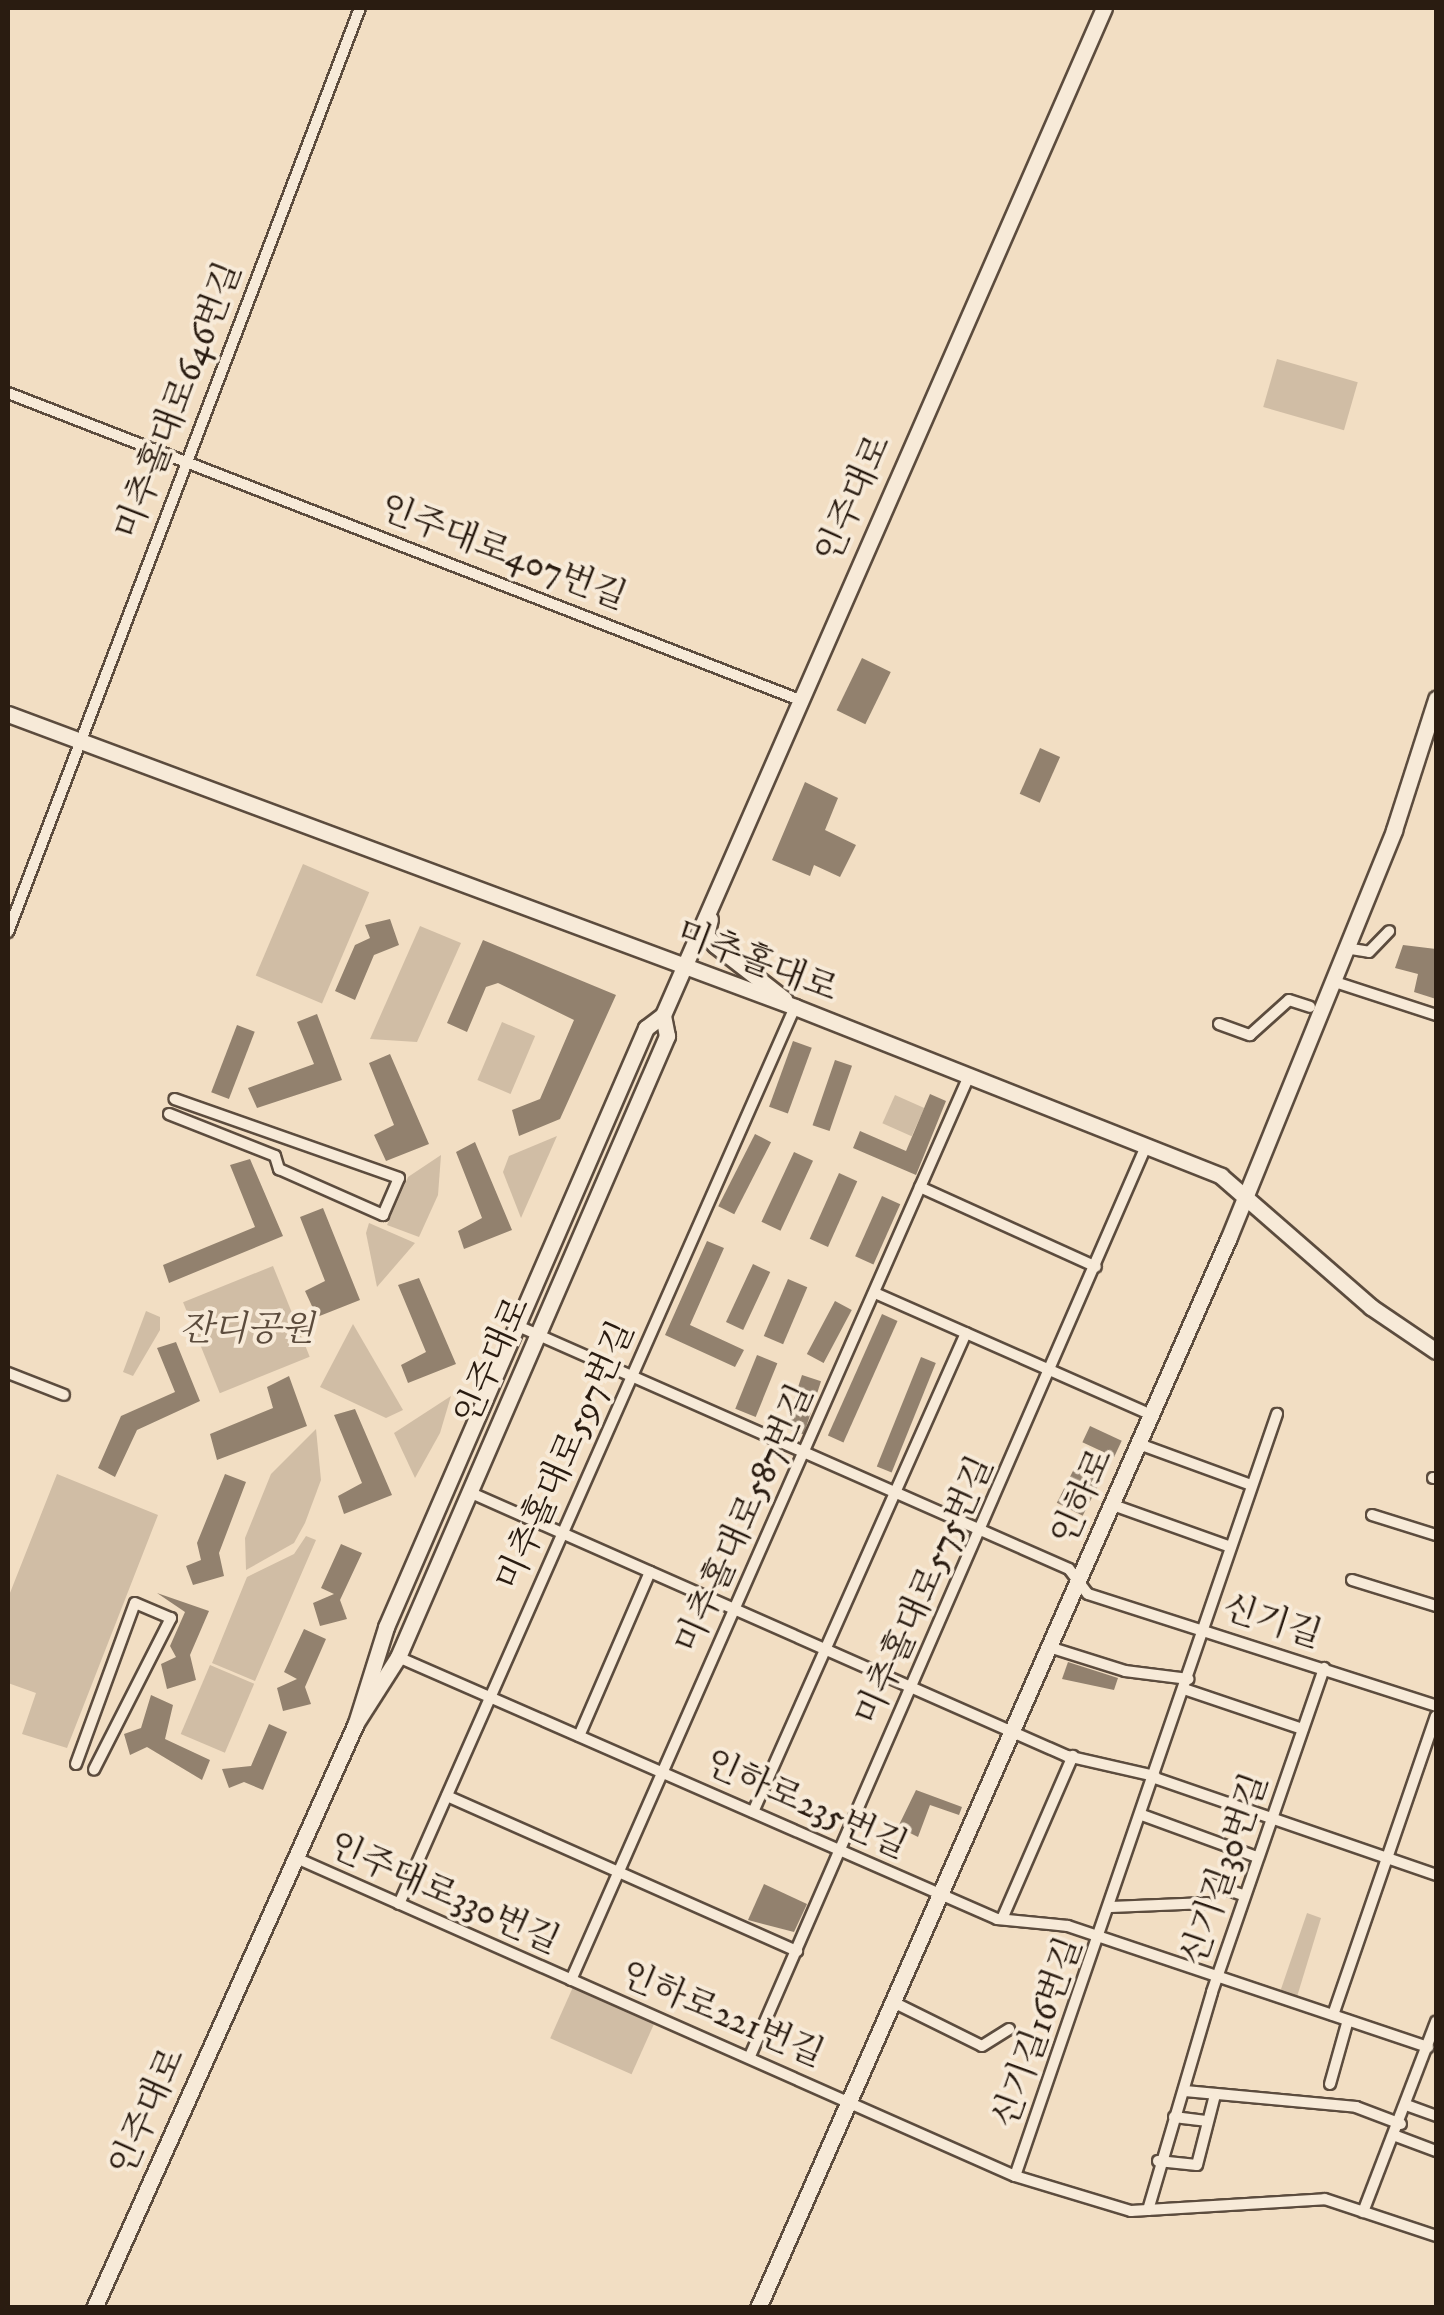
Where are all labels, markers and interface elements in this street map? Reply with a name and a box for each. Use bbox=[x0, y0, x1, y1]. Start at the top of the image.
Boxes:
street label: 미추홀대로646번길 bbox=[107, 257, 251, 545]
street label: 인주대로 bbox=[807, 429, 901, 569]
street label: 인주대로407번길 bbox=[374, 487, 632, 619]
street label: 미추홀대로 bbox=[671, 912, 843, 1012]
street label: 인주대로 bbox=[446, 1291, 540, 1431]
park label: 잔디공원 bbox=[179, 1309, 315, 1351]
street label: 미추홀대로597번길 bbox=[488, 1315, 644, 1597]
street label: 미추홀대로587번길 bbox=[667, 1378, 823, 1660]
street label: 인하로 bbox=[1043, 1442, 1123, 1552]
street label: 미추홀대로575번길 bbox=[847, 1450, 1003, 1732]
street label: 신기길 bbox=[1217, 1586, 1327, 1658]
street label: 인하로235번길 bbox=[698, 1742, 914, 1868]
street label: 신기길30번길 bbox=[1172, 1768, 1278, 1972]
street label: 인주대로330번길 bbox=[322, 1824, 566, 1964]
street label: 신기길16번길 bbox=[984, 1932, 1092, 2134]
street label: 인하로221번길 bbox=[614, 1953, 830, 2077]
street label: 인주대로 bbox=[101, 2042, 195, 2182]

